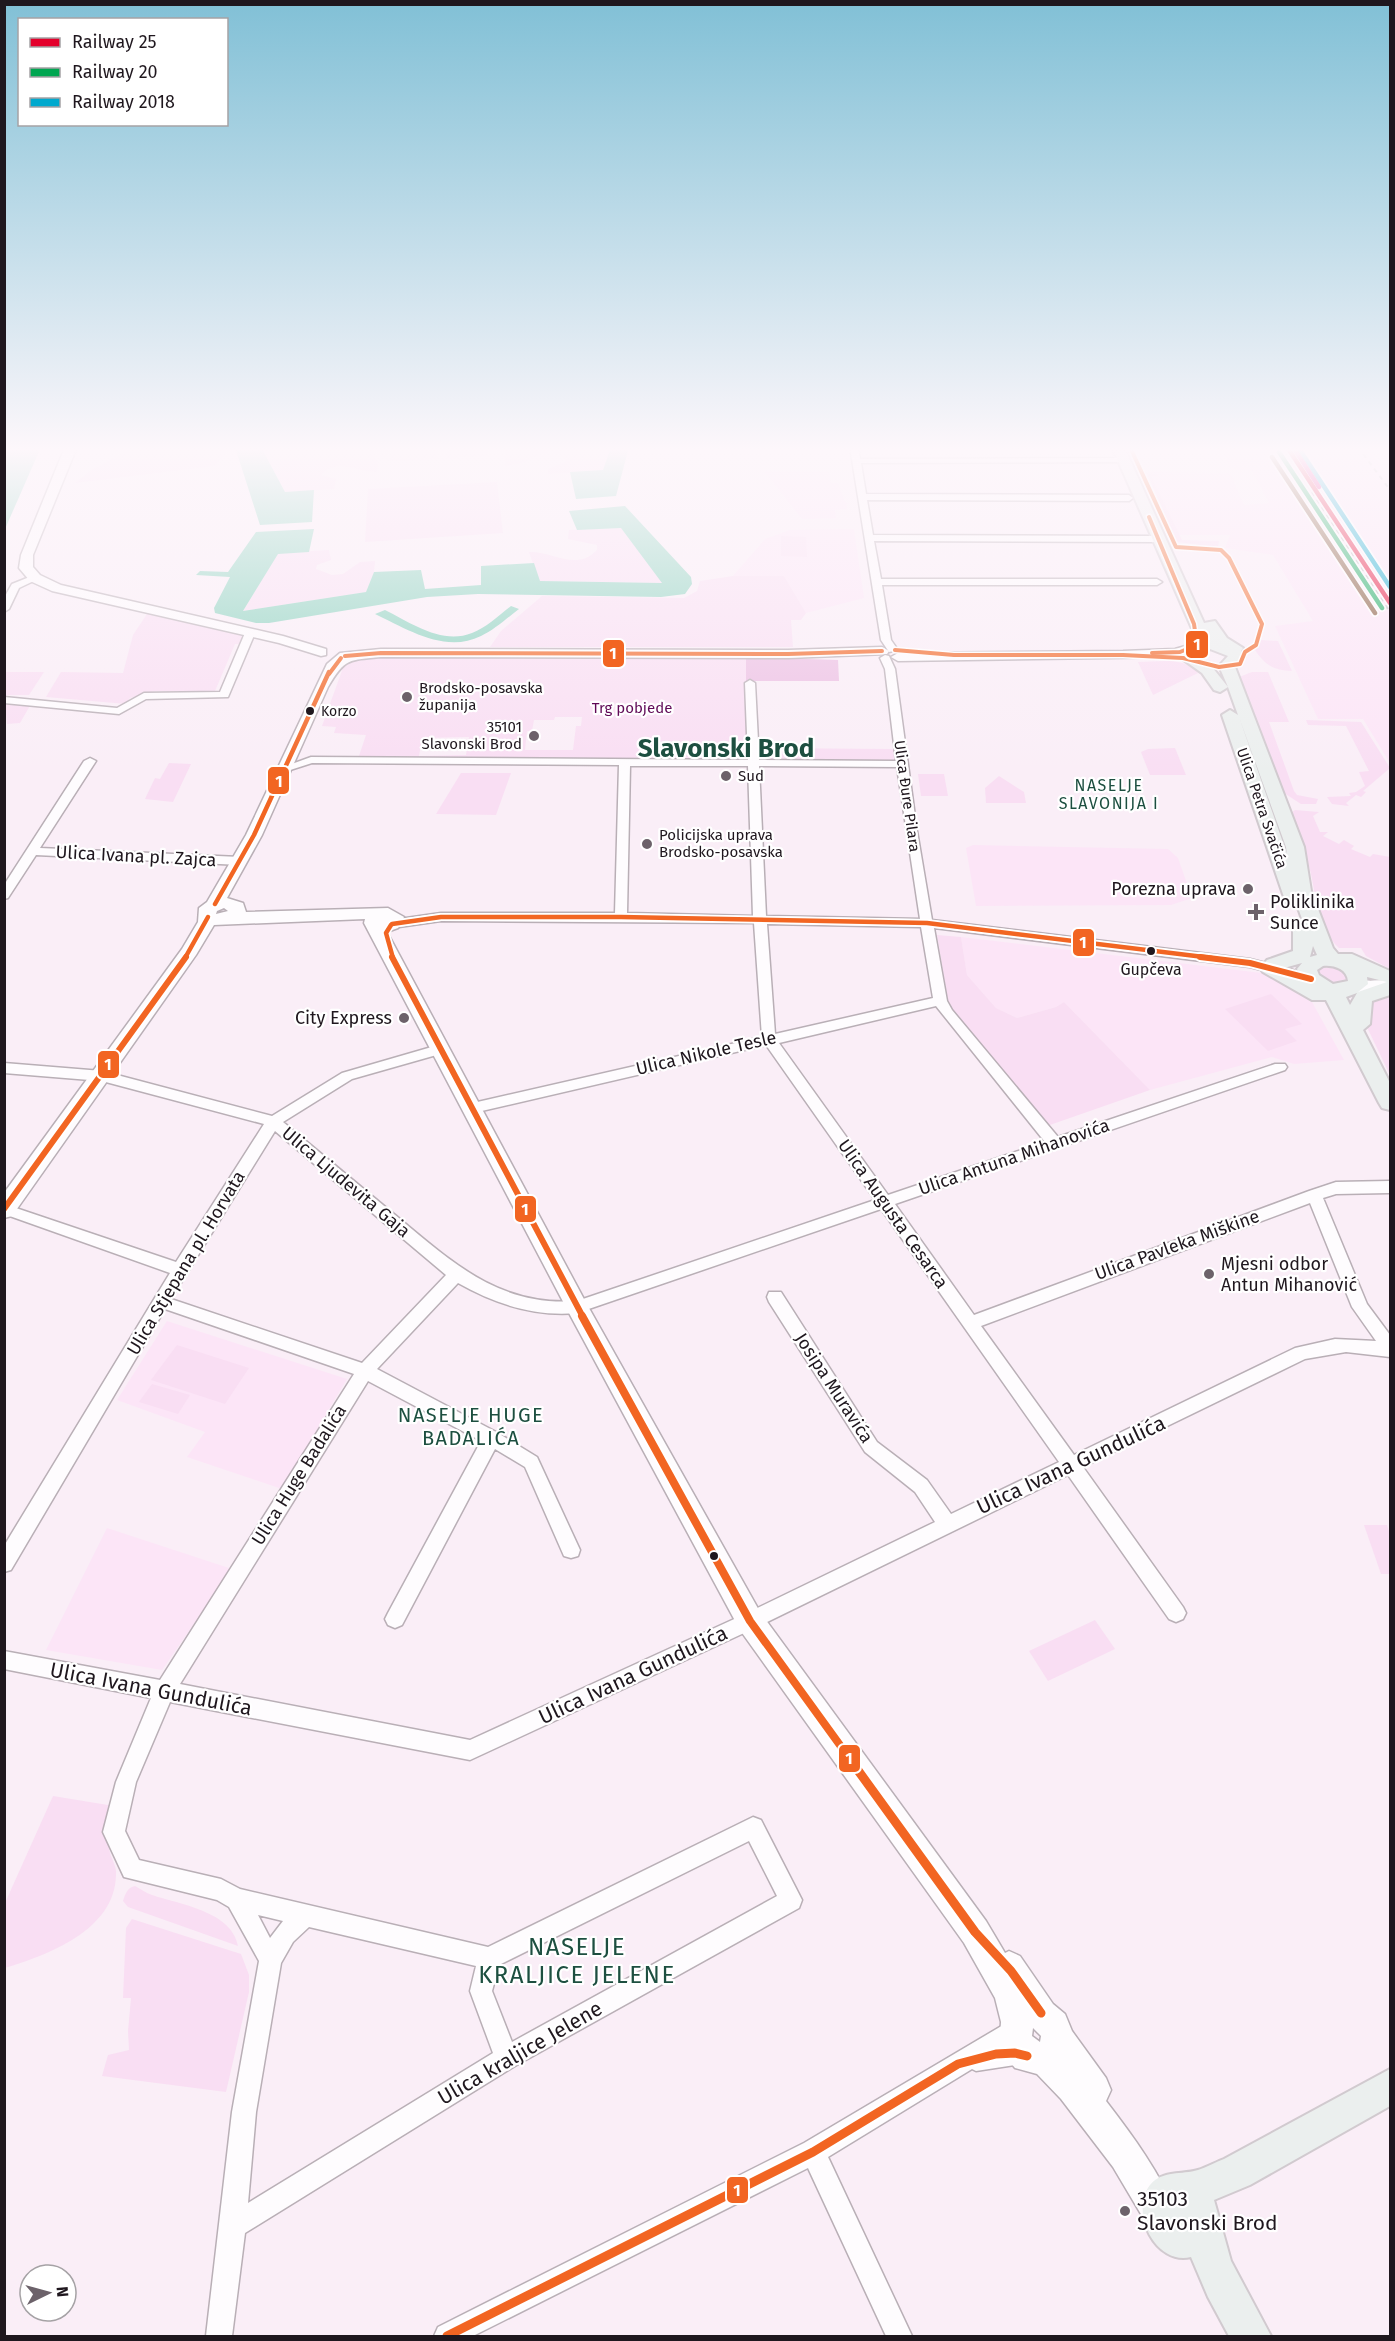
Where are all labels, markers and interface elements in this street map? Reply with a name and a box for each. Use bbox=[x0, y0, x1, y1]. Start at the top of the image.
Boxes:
legend bbox=[18, 18, 228, 126]
text: Railway 25 bbox=[72, 31, 157, 53]
text: Railway 20 bbox=[72, 61, 158, 83]
text: Railway 2018 bbox=[72, 91, 175, 113]
line badge: 1 bbox=[1185, 630, 1209, 659]
text: 1 bbox=[1193, 635, 1201, 654]
line badge: 1 bbox=[602, 639, 625, 668]
text: 1 bbox=[609, 644, 617, 663]
place label: Brodsko-posavska županija bbox=[419, 679, 543, 714]
marker: Brodsko-posavska županija bbox=[400, 690, 414, 704]
park label: Trg pobjede bbox=[592, 699, 672, 717]
place label: Korzo bbox=[321, 703, 357, 720]
marker: Korzo bbox=[304, 705, 316, 717]
place label: 35101 Slavonski Brod bbox=[422, 718, 522, 753]
marker: 35101 Slavonski Brod bbox=[527, 729, 541, 743]
district label: Slavonski Brod bbox=[638, 733, 814, 764]
street label: Ulica Đure Pilara bbox=[890, 739, 924, 853]
street label: Ulica Petra Svačića bbox=[1233, 745, 1291, 871]
line badge: 1 bbox=[267, 766, 290, 795]
place label: Sud bbox=[738, 767, 764, 785]
marker: Sud bbox=[719, 769, 733, 783]
text: 1 bbox=[275, 772, 283, 791]
district label: NASELJE SLAVONIJA I bbox=[1059, 776, 1159, 813]
place label: Policijska uprava Brodsko-posavska bbox=[659, 826, 783, 861]
marker: Policijska uprava Brodsko-posavska bbox=[640, 837, 654, 851]
street label: Ulica Ivana pl. Zajca bbox=[55, 841, 217, 871]
place label: Porezna uprava bbox=[1111, 878, 1236, 900]
marker: Porezna uprava bbox=[1241, 882, 1255, 896]
place label: Poliklinika Sunce bbox=[1270, 891, 1355, 934]
marker: Poliklinika Sunce bbox=[1247, 903, 1265, 921]
line badge: 1 bbox=[1072, 928, 1095, 957]
text: 1 bbox=[1079, 933, 1087, 952]
marker: Gupčeva bbox=[1145, 945, 1157, 957]
place label: Gupčeva bbox=[1120, 960, 1182, 979]
place label: City Express bbox=[295, 1007, 392, 1029]
marker: City Express bbox=[397, 1011, 411, 1025]
street label: Ulica Nikole Tesle bbox=[634, 1026, 778, 1080]
line badge: 1 bbox=[97, 1050, 120, 1079]
text: 1 bbox=[104, 1055, 112, 1074]
street label: Ulica Antuna Mihanovića bbox=[916, 1114, 1112, 1200]
street label: Ulica Ljudevita Gaja bbox=[277, 1122, 415, 1242]
street label: Ulica Augusta Cesarca bbox=[833, 1135, 953, 1293]
street label: Ulica Stjepana pl. Horvata bbox=[122, 1167, 250, 1359]
line badge: 1 bbox=[514, 1195, 537, 1223]
text: 1 bbox=[521, 1200, 529, 1219]
street label: Ulica Pavleka Miškine bbox=[1092, 1205, 1262, 1285]
place label: Mjesni odbor Antun Mihanović bbox=[1221, 1253, 1357, 1296]
marker: Mjesni odbor Antun Mihanović bbox=[1202, 1267, 1216, 1281]
street label: Josipa Muravića bbox=[790, 1329, 878, 1447]
street label: Ulica Huge Badalića bbox=[247, 1401, 351, 1549]
district label: NASELJE HUGE BADALIĆA bbox=[398, 1403, 544, 1450]
street label: Ulica Ivana Gundulića bbox=[972, 1410, 1170, 1520]
unlabelled marker bbox=[708, 1550, 720, 1562]
street label: Ulica Ivana Gundulića bbox=[534, 1620, 732, 1730]
street label: Ulica Ivana Gundulića bbox=[48, 1657, 254, 1721]
line badge: 1 bbox=[838, 1744, 861, 1773]
text: 1 bbox=[845, 1749, 853, 1768]
district label: NASELJE KRALJICE JELENE bbox=[478, 1933, 676, 1989]
street label: Ulica kraljice Jelene bbox=[433, 1995, 607, 2111]
line badge: 1 bbox=[726, 2176, 749, 2204]
text: 1 bbox=[733, 2181, 741, 2200]
place label: 35103 Slavonski Brod bbox=[1137, 2186, 1278, 2236]
marker: 35103 Slavonski Brod bbox=[1118, 2204, 1132, 2218]
north arrow bbox=[18, 2263, 78, 2323]
text: N bbox=[53, 2286, 72, 2298]

